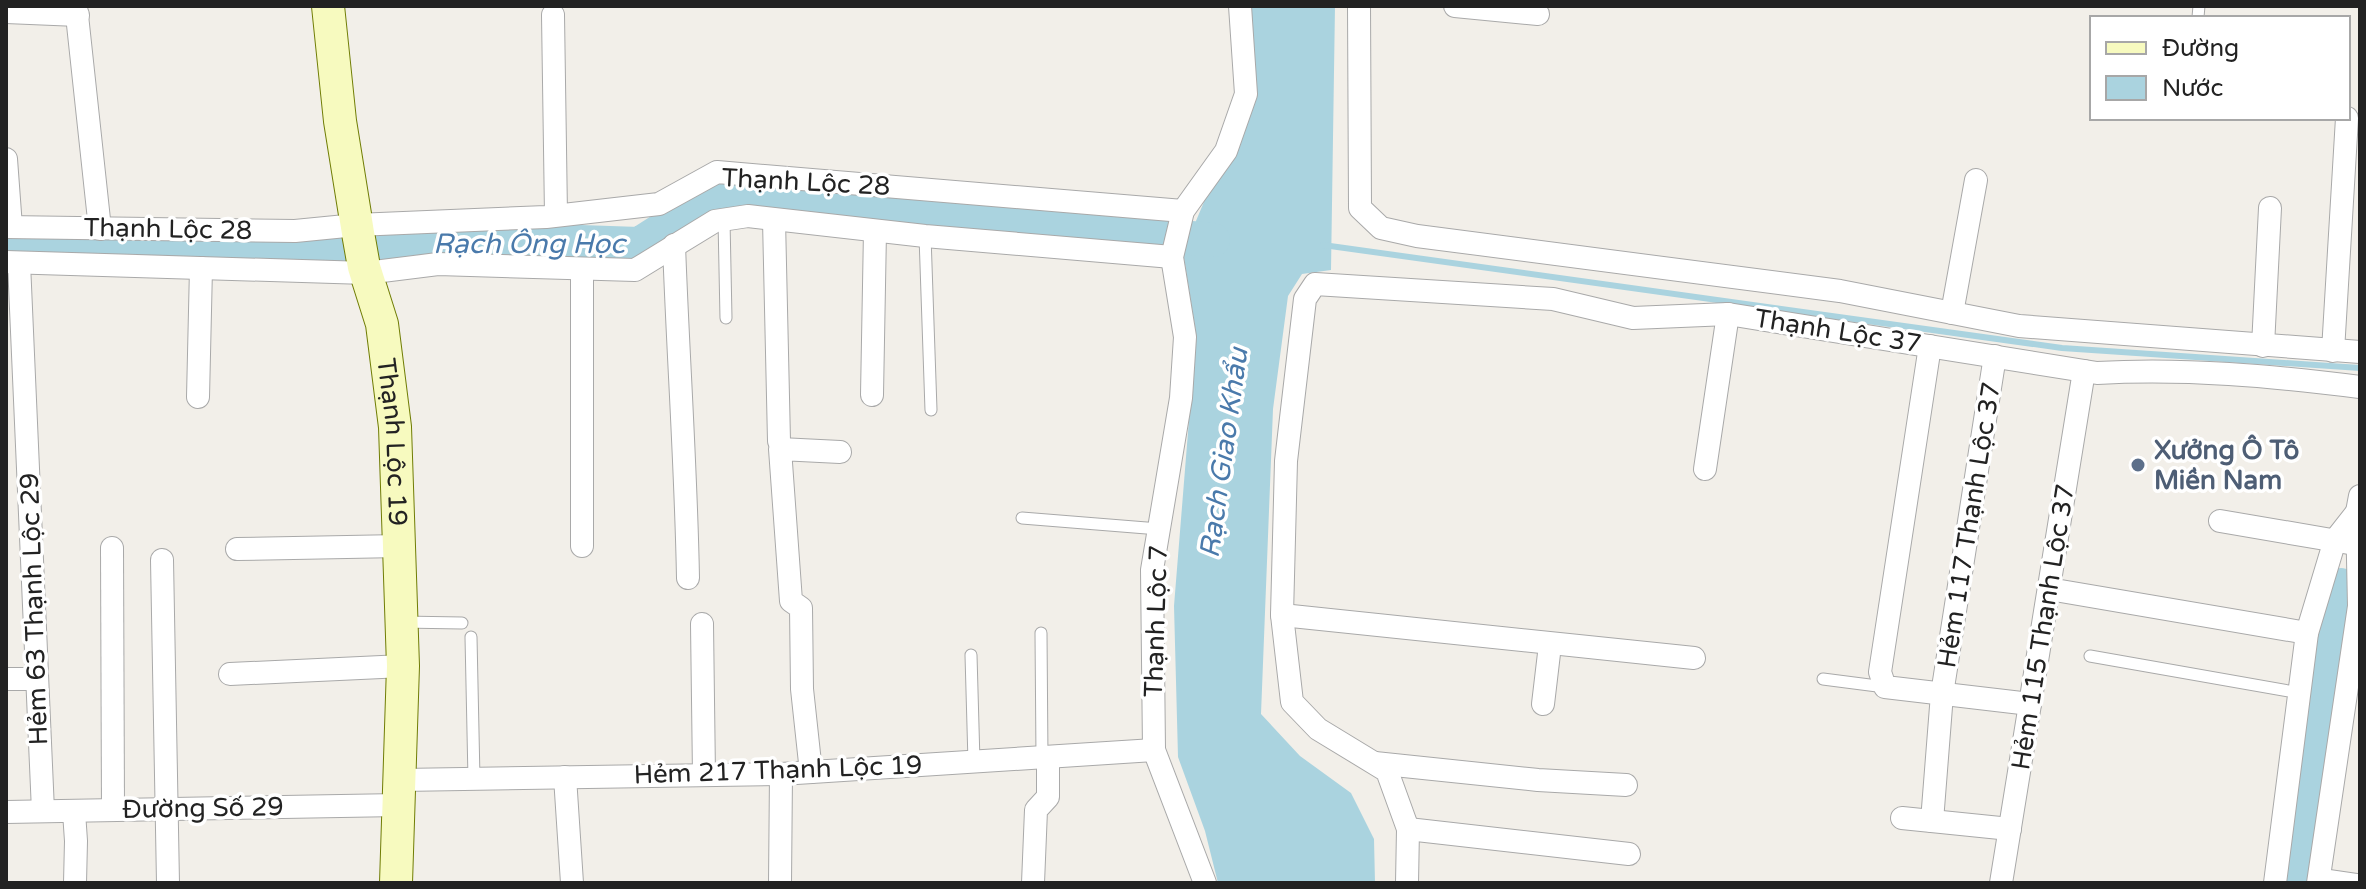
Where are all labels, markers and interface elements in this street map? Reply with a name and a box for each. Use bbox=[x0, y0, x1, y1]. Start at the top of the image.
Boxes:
legend bbox=[2090, 16, 2350, 120]
text: Đường bbox=[2162, 34, 2239, 63]
text: Nước bbox=[2162, 74, 2223, 103]
street label: Thạnh Lộc 28 bbox=[721, 162, 891, 202]
street label: Thạnh Lộc 28 bbox=[83, 212, 253, 246]
water label: Rạch Ông Học bbox=[433, 227, 628, 261]
street label: Thạnh Lộc 37 bbox=[1752, 303, 1924, 359]
water label: Rạch Giao Khẩu bbox=[1192, 344, 1256, 560]
street label: Thạnh Lộc 19 bbox=[371, 356, 414, 527]
street label: Hẻm 117 Thạnh Lộc 37 bbox=[1931, 380, 2007, 670]
place label: Xưởng Ô Tô Miền Nam bbox=[2154, 434, 2300, 496]
marker: Xưởng Ô Tô Miền Nam bbox=[2129, 456, 2147, 474]
street label: Hẻm 63 Thạnh Lộc 29 bbox=[14, 472, 54, 746]
street label: Hẻm 115 Thạnh Lộc 37 bbox=[2005, 482, 2081, 772]
street label: Thạnh Lộc 7 bbox=[1138, 544, 1174, 698]
street label: Hẻm 217 Thạnh Lộc 19 bbox=[633, 749, 923, 791]
street label: Đường Số 29 bbox=[122, 791, 284, 825]

